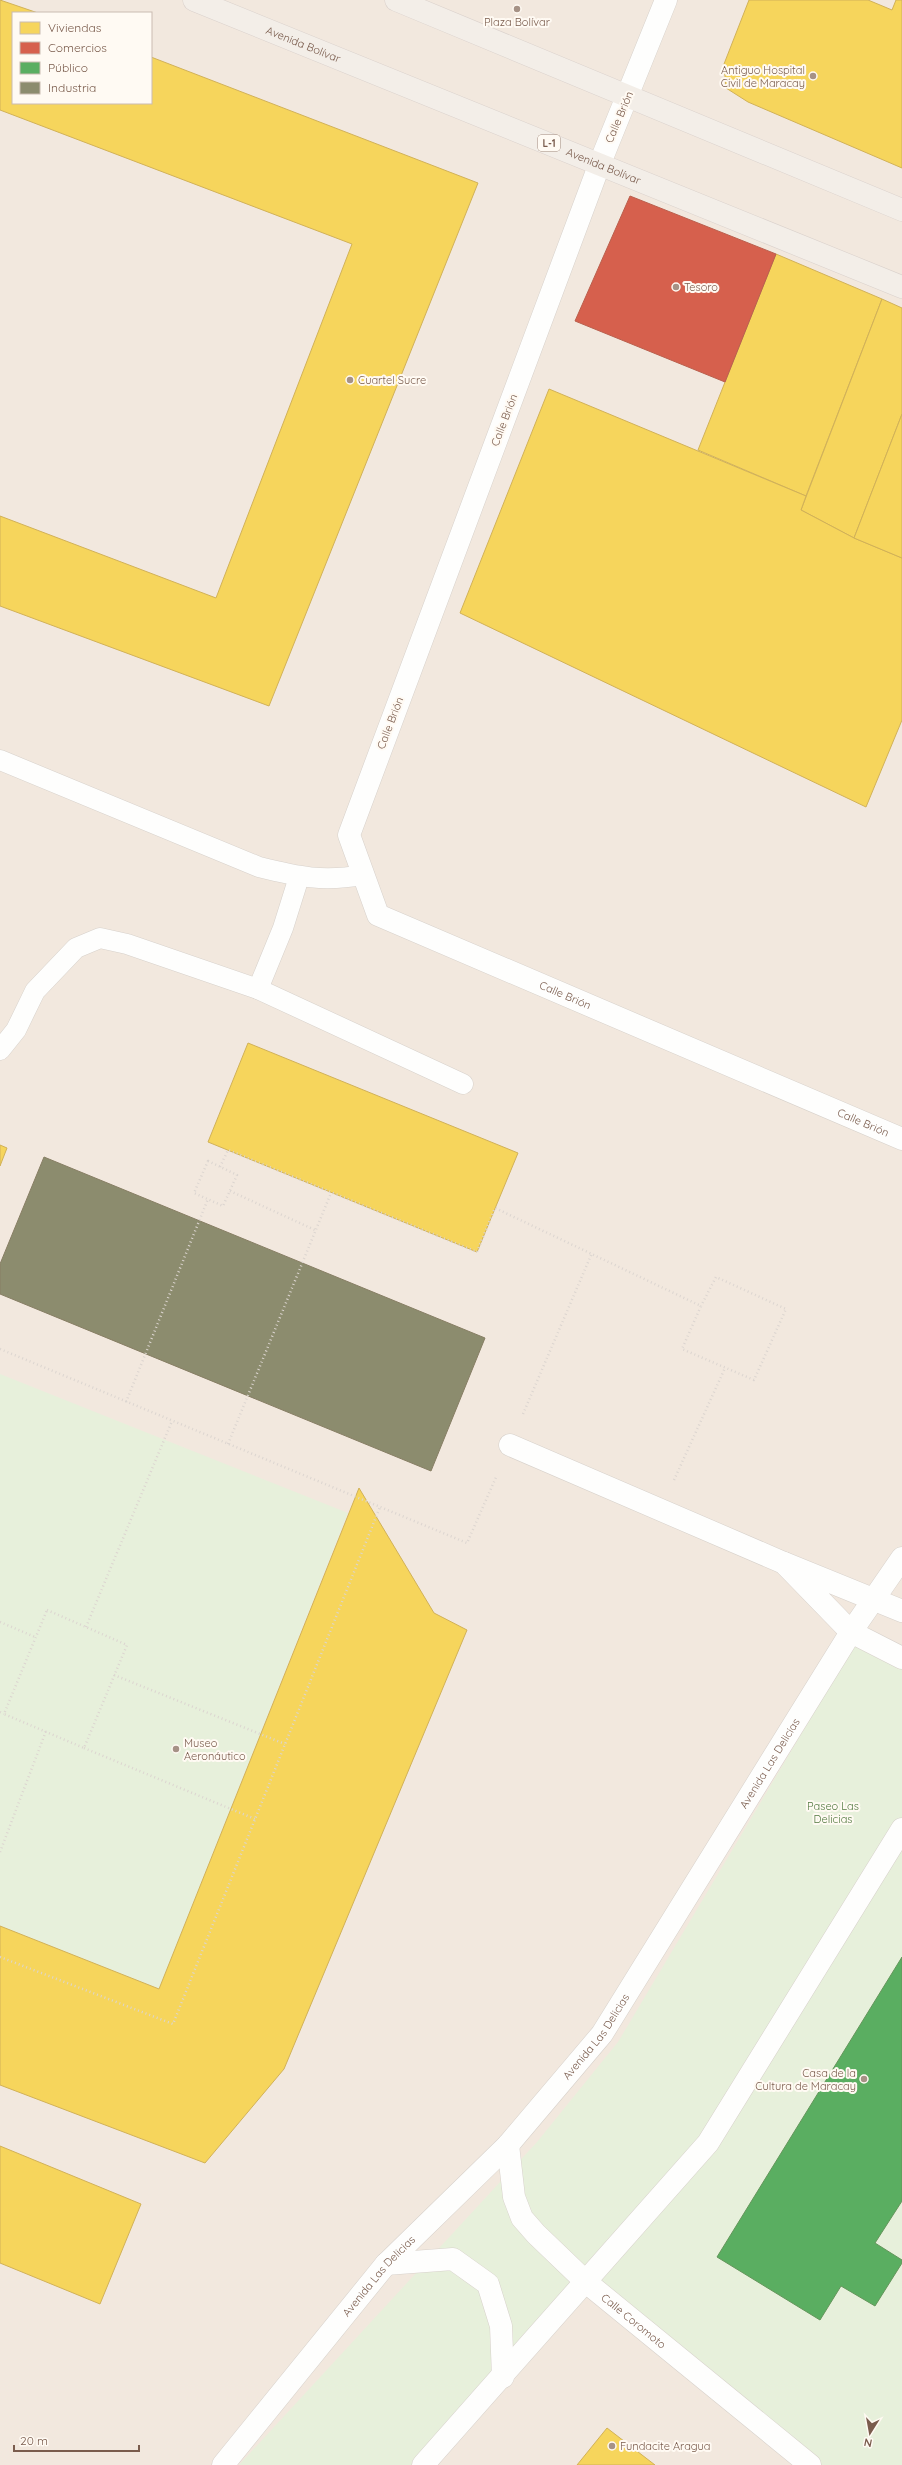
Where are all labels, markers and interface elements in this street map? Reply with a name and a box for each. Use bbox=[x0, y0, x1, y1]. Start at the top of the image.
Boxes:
marker: Plaza Bolívar bbox=[512, 4, 522, 14]
legend bbox=[12, 12, 152, 104]
place label: Plaza Bolívar bbox=[484, 15, 551, 29]
text: Viviendas bbox=[48, 20, 102, 35]
street label: Avenida Bolívar bbox=[264, 23, 343, 66]
text: Comercios bbox=[48, 40, 107, 55]
text: Público bbox=[48, 60, 88, 75]
place label: Antiguo Hospital Civil de Maracay bbox=[721, 63, 805, 90]
marker: Antiguo Hospital Civil de Maracay bbox=[808, 71, 818, 81]
text: Industria bbox=[48, 80, 96, 95]
street label: Calle Brión bbox=[602, 89, 636, 145]
road number: L-1 bbox=[538, 135, 560, 151]
street label: Avenida Bolívar bbox=[564, 145, 644, 188]
place label: Tesoro bbox=[684, 280, 718, 294]
marker: Tesoro bbox=[671, 282, 681, 292]
place label: Cuartel Sucre bbox=[358, 373, 426, 387]
marker: Cuartel Sucre bbox=[345, 375, 355, 385]
street label: Calle Brión bbox=[488, 392, 520, 448]
street label: Calle Brión bbox=[374, 695, 406, 751]
street label: Calle Brión bbox=[537, 978, 593, 1012]
street label: Calle Brión bbox=[835, 1105, 891, 1140]
street label: Avenida Las Delicias bbox=[736, 1716, 803, 1811]
place label: Museo Aeronáutico bbox=[184, 1736, 246, 1763]
marker: Museo Aeronáutico bbox=[171, 1744, 181, 1754]
park label: Paseo Las Delicias bbox=[807, 1799, 859, 1826]
street label: Avenida Las Delicias bbox=[560, 1991, 632, 2082]
place label: Casa de la Cultura de Maracay bbox=[755, 2066, 856, 2093]
marker: Casa de la Cultura de Maracay bbox=[859, 2074, 869, 2084]
street label: Avenida Las Delicias bbox=[339, 2232, 418, 2319]
street label: Calle Coromoto bbox=[598, 2290, 669, 2352]
north arrow bbox=[850, 2413, 890, 2453]
scale bar bbox=[14, 2427, 139, 2453]
text: 20 m bbox=[20, 2433, 48, 2448]
text: N bbox=[863, 2435, 873, 2450]
place label: Fundacite Aragua bbox=[620, 2439, 711, 2453]
marker: Fundacite Aragua bbox=[607, 2441, 617, 2451]

